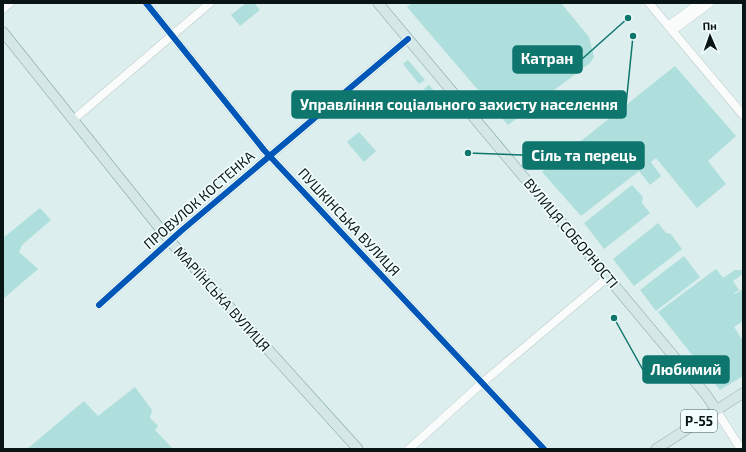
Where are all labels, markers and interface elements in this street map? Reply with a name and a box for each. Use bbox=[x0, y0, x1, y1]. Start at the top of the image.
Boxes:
north arrow bbox=[690, 16, 730, 56]
text: Пн bbox=[702, 19, 717, 32]
callout: Катран bbox=[513, 46, 582, 73]
text: Катран bbox=[521, 49, 573, 67]
callout: Управління соціального захисту населення bbox=[292, 91, 626, 118]
text: Управління соціального захисту населення bbox=[300, 95, 618, 113]
callout: Сіль та перець bbox=[523, 142, 644, 169]
text: Сіль та перець bbox=[531, 146, 637, 164]
street label: ПРОВУЛОК КОСТЕНКА bbox=[140, 147, 258, 252]
street label: ПУШКІНСЬКА ВУЛИЦЯ bbox=[295, 164, 404, 279]
street label: ВУЛИЦЯ СОБОРНОСТІ bbox=[521, 174, 622, 291]
street label: МАРІЇНСЬКА ВУЛИЦЯ bbox=[171, 243, 274, 355]
callout: Любимий bbox=[643, 356, 729, 383]
text: Любимий bbox=[651, 360, 721, 378]
road number: Р-55 bbox=[681, 410, 717, 432]

